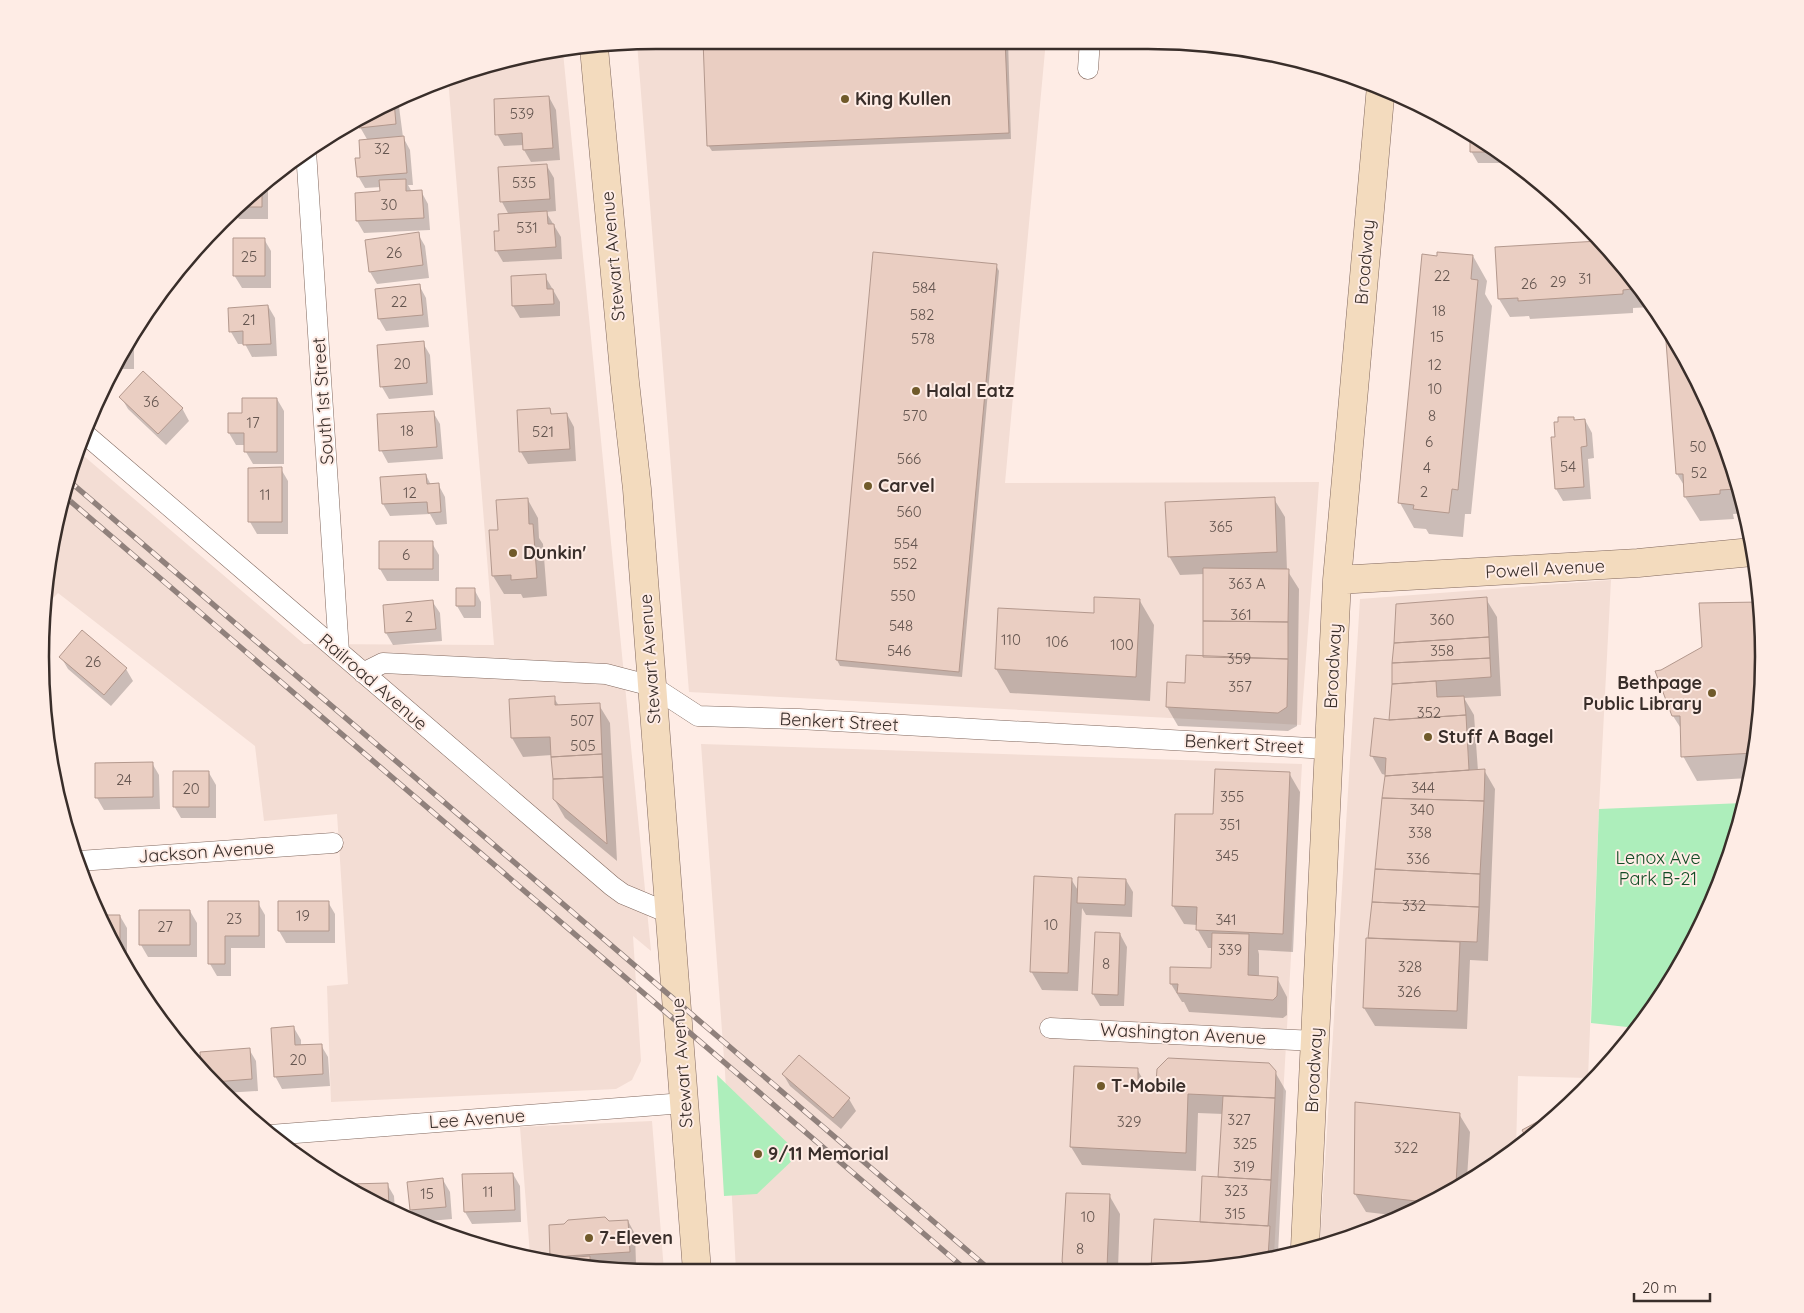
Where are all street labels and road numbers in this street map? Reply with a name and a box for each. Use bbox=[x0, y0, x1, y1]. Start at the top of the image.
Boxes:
street label: Stewart Avenue bbox=[595, 190, 630, 322]
street label: Broadway bbox=[1349, 218, 1380, 306]
street label: South 1st Street bbox=[307, 336, 338, 466]
street label: Powell Avenue bbox=[1485, 554, 1605, 583]
street label: Stewart Avenue bbox=[633, 593, 666, 725]
street label: Broadway bbox=[1319, 623, 1346, 709]
street label: Railroad Avenue bbox=[314, 628, 432, 735]
street label: Benkert Street bbox=[779, 707, 899, 736]
street label: Benkert Street bbox=[1184, 729, 1304, 758]
street label: Jackson Avenue bbox=[137, 835, 275, 868]
street label: Stewart Avenue bbox=[665, 997, 698, 1129]
street label: Washington Avenue bbox=[1100, 1018, 1267, 1049]
street label: Broadway bbox=[1300, 1027, 1327, 1113]
street label: Lee Avenue bbox=[428, 1104, 526, 1133]

